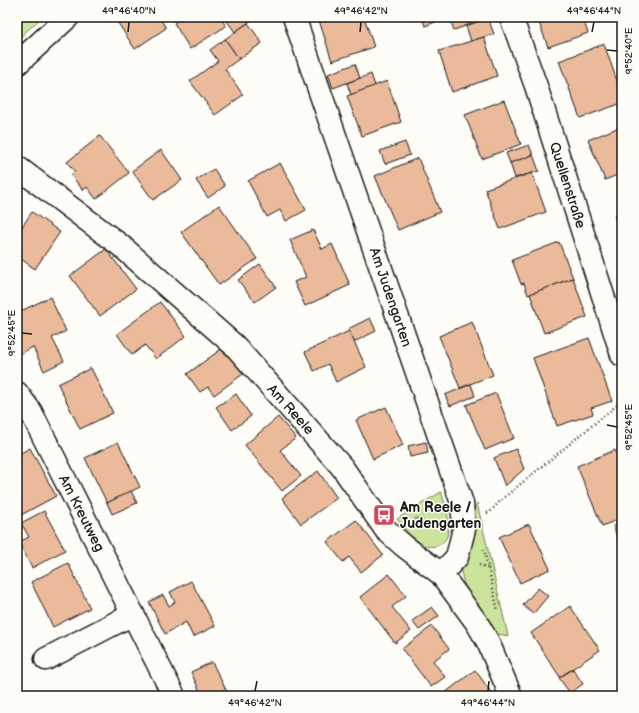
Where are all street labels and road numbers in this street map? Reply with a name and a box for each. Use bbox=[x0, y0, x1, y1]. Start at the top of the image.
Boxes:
street label: Quellenstraße bbox=[546, 140, 589, 230]
street label: Am Judengarten bbox=[366, 245, 415, 349]
street label: Am Reele bbox=[264, 381, 318, 438]
street label: Am Kreutweg bbox=[55, 472, 108, 554]

